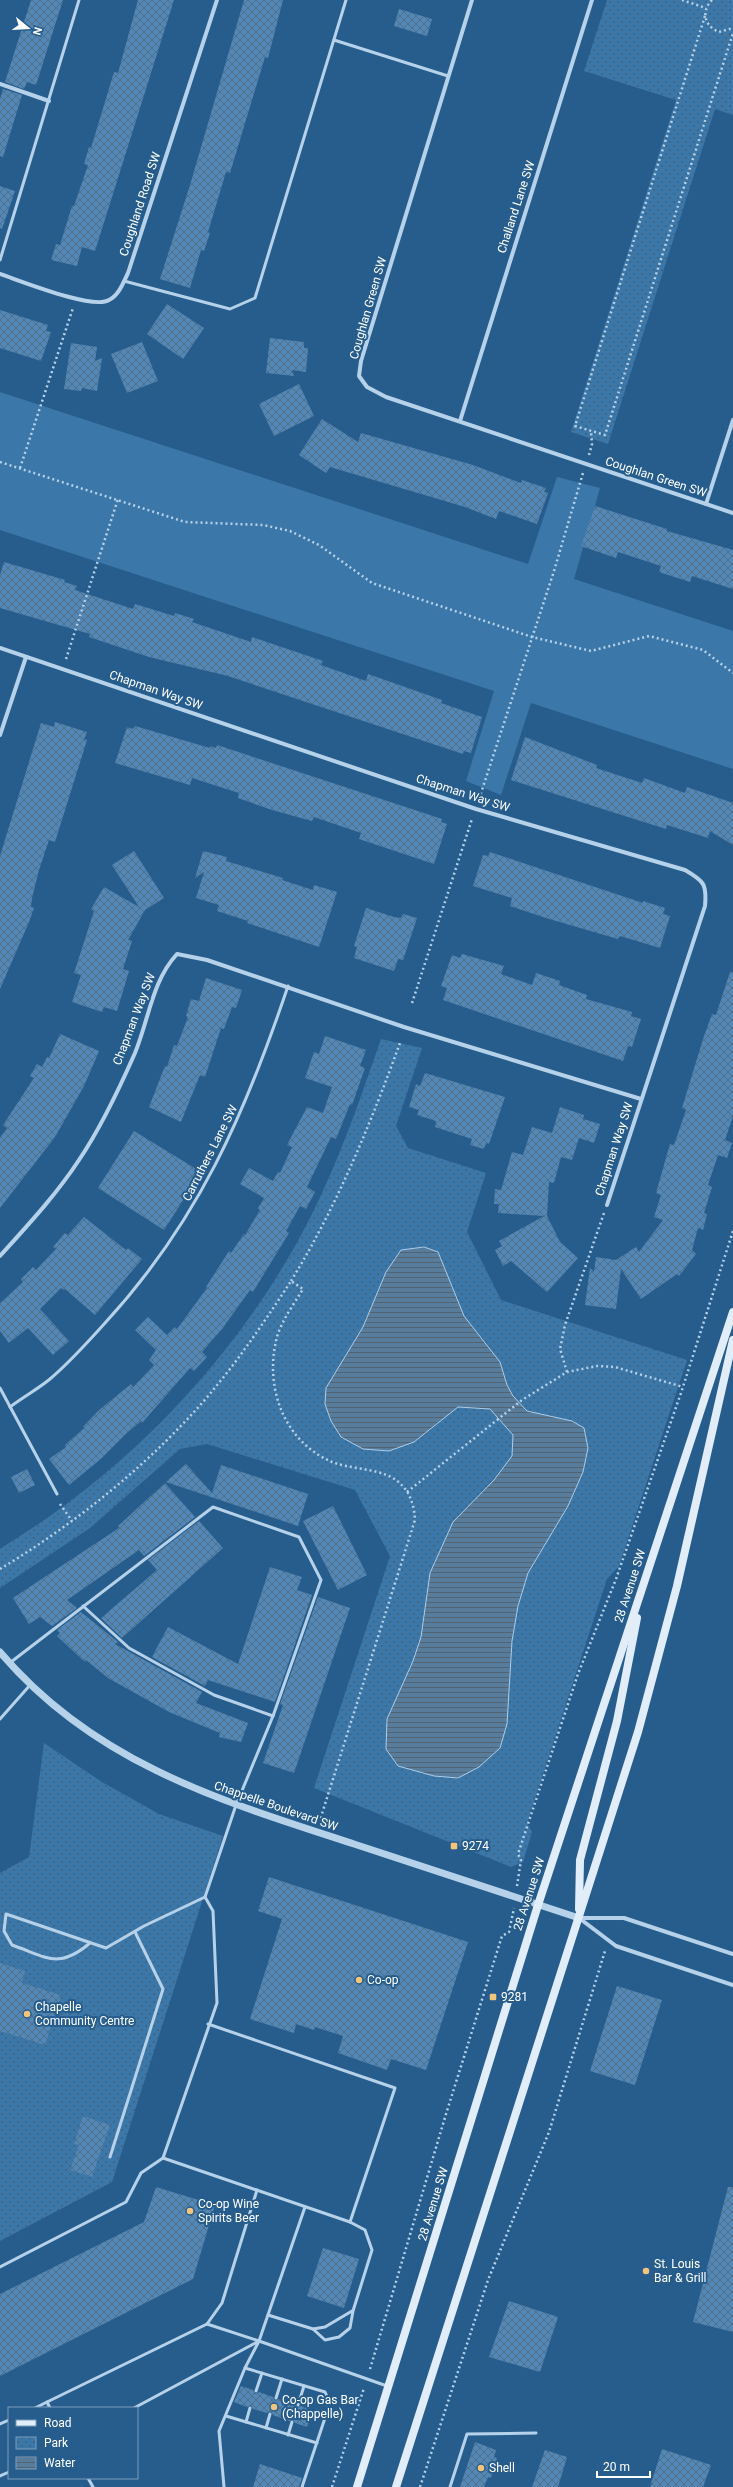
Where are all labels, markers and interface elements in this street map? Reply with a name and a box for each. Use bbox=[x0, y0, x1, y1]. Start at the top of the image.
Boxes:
north arrow bbox=[8, 8, 48, 48]
text: N bbox=[30, 25, 44, 37]
street label: Coughland Road SW bbox=[117, 150, 164, 258]
street label: Challand Lane SW bbox=[494, 159, 538, 255]
street label: Coughlan Green SW bbox=[347, 255, 389, 361]
street label: Coughlan Green SW bbox=[603, 454, 709, 500]
street label: Chapman Way SW bbox=[108, 667, 205, 713]
street label: Chapman Way SW bbox=[414, 771, 512, 815]
street label: Chapman Way SW bbox=[110, 971, 158, 1067]
street label: Chapman Way SW bbox=[592, 1100, 636, 1198]
street label: Carruthers Lane SW bbox=[180, 1102, 240, 1203]
street label: 28 Avenue SW bbox=[612, 1547, 649, 1625]
street label: Chappelle Boulevard SW bbox=[212, 1778, 340, 1834]
place label: 9274 bbox=[462, 1839, 489, 1853]
marker: 9274 bbox=[449, 1841, 459, 1851]
street label: 28 Avenue SW bbox=[511, 1855, 548, 1933]
place label: Co-op bbox=[367, 1973, 399, 1987]
marker: Co-op bbox=[354, 1975, 364, 1985]
place label: 9281 bbox=[501, 1990, 528, 2004]
marker: 9281 bbox=[488, 1992, 498, 2002]
place label: Chapelle Community Centre bbox=[35, 2000, 135, 2028]
marker: Chapelle Community Centre bbox=[22, 2009, 32, 2019]
street label: 28 Avenue SW bbox=[415, 2165, 451, 2243]
place label: Co-op Wine Spirits Beer bbox=[198, 2197, 259, 2225]
marker: Co-op Wine Spirits Beer bbox=[185, 2206, 195, 2216]
place label: St. Louis Bar & Grill bbox=[654, 2257, 706, 2285]
marker: St. Louis Bar & Grill bbox=[641, 2266, 651, 2276]
place label: Co-op Gas Bar (Chappelle) bbox=[282, 2393, 358, 2421]
marker: Co-op Gas Bar (Chappelle) bbox=[269, 2402, 279, 2412]
legend bbox=[8, 2407, 138, 2479]
text: Road bbox=[44, 2416, 72, 2430]
text: Park bbox=[44, 2436, 69, 2450]
scale bar bbox=[597, 2453, 650, 2479]
text: Water bbox=[44, 2456, 75, 2470]
text: 20 m bbox=[603, 2460, 630, 2474]
place label: Shell bbox=[489, 2461, 515, 2475]
marker: Shell bbox=[476, 2463, 486, 2473]

